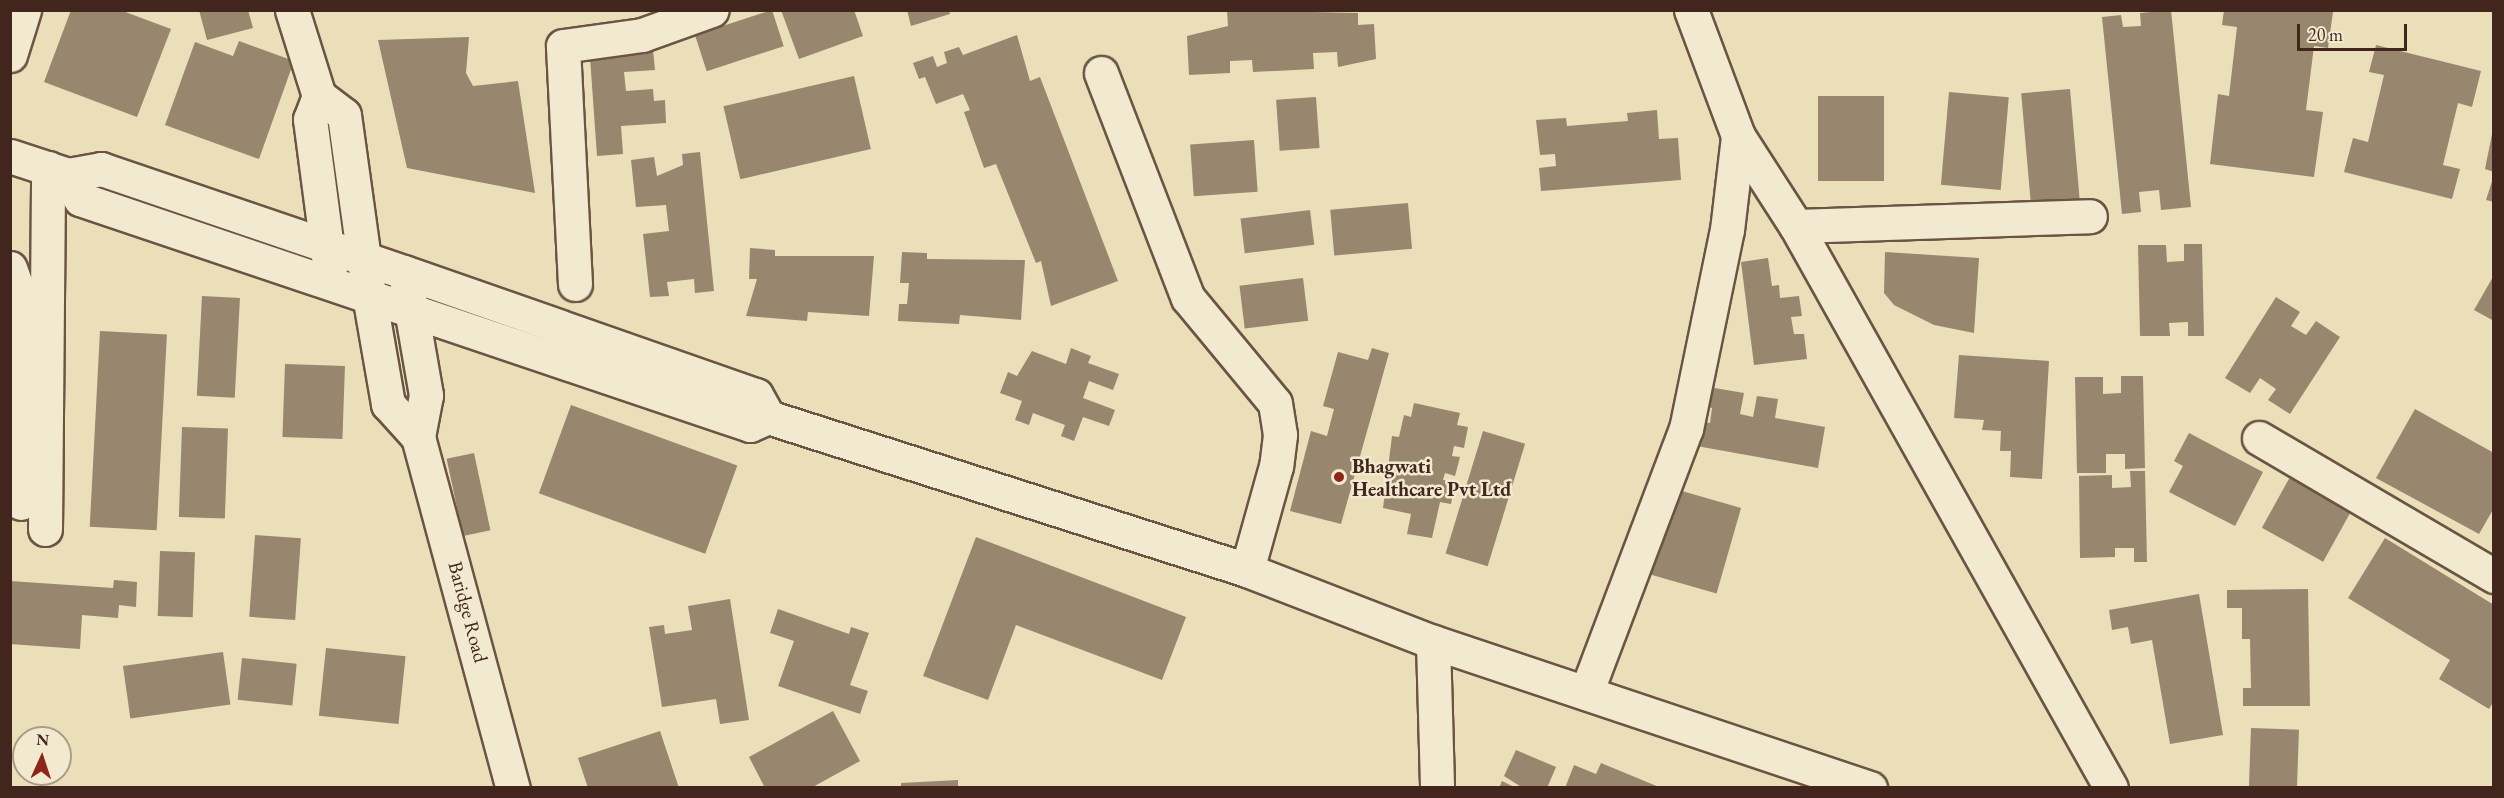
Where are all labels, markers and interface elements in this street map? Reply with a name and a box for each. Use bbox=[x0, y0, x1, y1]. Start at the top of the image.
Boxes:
scale bar bbox=[2300, 12, 2410, 50]
text: 20 m bbox=[2308, 23, 2343, 46]
place label: Bhagwati Healthcare Pvt Ltd bbox=[1352, 454, 1511, 501]
marker: Bhagwati Healthcare Pvt Ltd bbox=[1330, 468, 1348, 486]
street label: Baridge Road bbox=[443, 559, 493, 665]
north arrow bbox=[12, 726, 72, 786]
text: N bbox=[36, 729, 50, 750]

